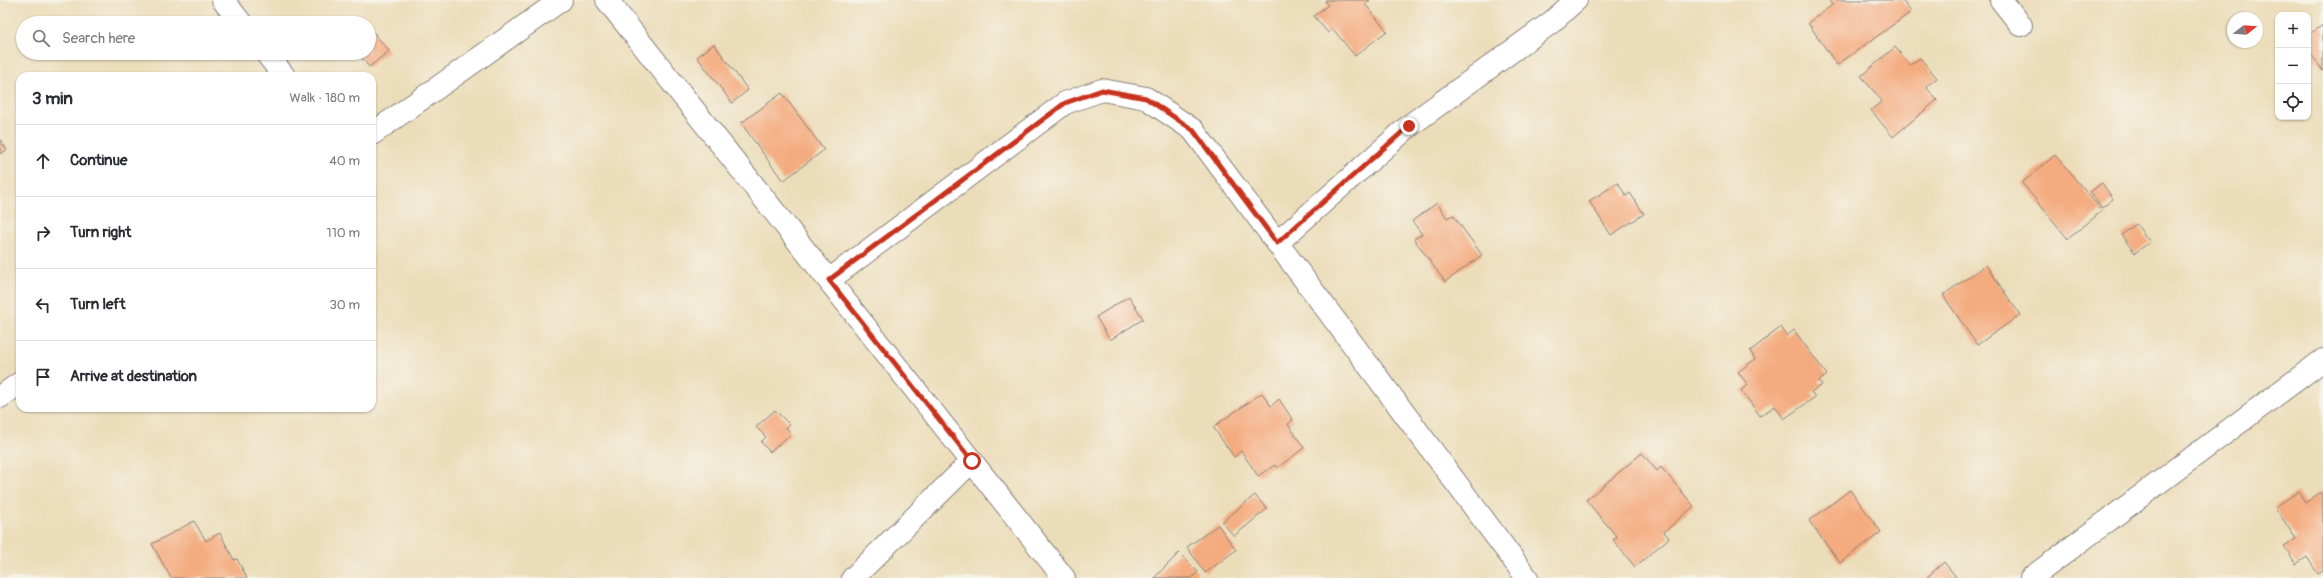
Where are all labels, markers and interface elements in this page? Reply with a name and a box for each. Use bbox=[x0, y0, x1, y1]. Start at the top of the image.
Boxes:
north arrow bbox=[2227, 12, 2263, 48]
map controls bbox=[2275, 12, 2311, 120]
button: + bbox=[2275, 12, 2311, 48]
search box bbox=[16, 16, 376, 60]
icon: search bbox=[30, 27, 52, 49]
text: Search here bbox=[62, 29, 135, 48]
button: − bbox=[2275, 48, 2311, 84]
button: locate bbox=[2275, 84, 2311, 120]
text: 3 min bbox=[32, 88, 73, 109]
text: Walk · 180 m bbox=[290, 90, 360, 106]
route end bbox=[1400, 117, 1418, 135]
icon: ahead bbox=[32, 150, 54, 172]
text: Continue bbox=[70, 151, 128, 170]
text: 40 m bbox=[329, 153, 360, 169]
icon: right bbox=[32, 222, 54, 244]
text: Turn right bbox=[70, 223, 131, 242]
text: 110 m bbox=[327, 225, 360, 241]
icon: left bbox=[32, 294, 54, 316]
text: Turn left bbox=[70, 295, 126, 314]
text: 30 m bbox=[330, 297, 360, 313]
icon: arrive bbox=[32, 366, 54, 388]
text: Arrive at destination bbox=[70, 367, 197, 386]
route start bbox=[963, 452, 981, 470]

